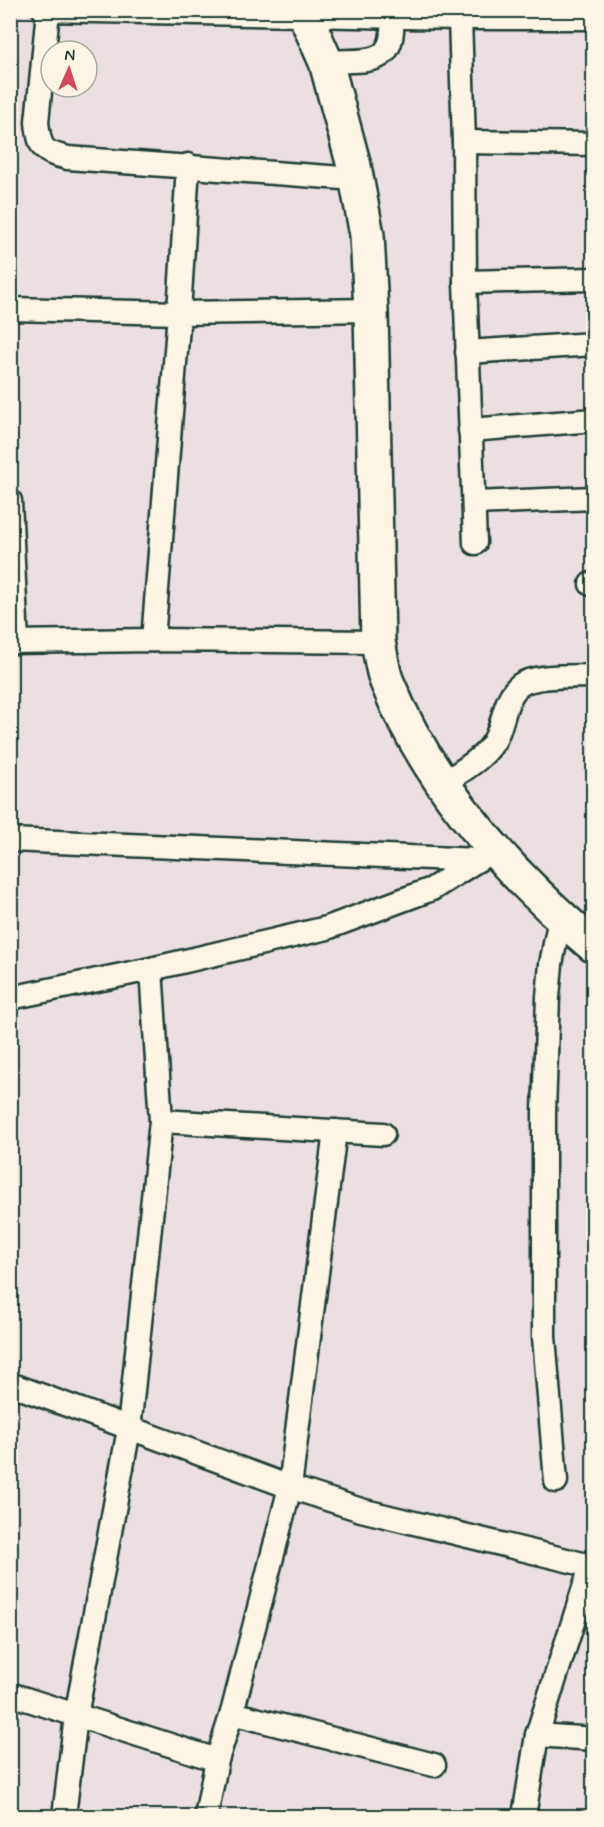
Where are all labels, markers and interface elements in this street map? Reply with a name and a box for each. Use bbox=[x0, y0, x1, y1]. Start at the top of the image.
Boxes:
north arrow bbox=[39, 39, 99, 99]
text: N bbox=[64, 45, 76, 66]

